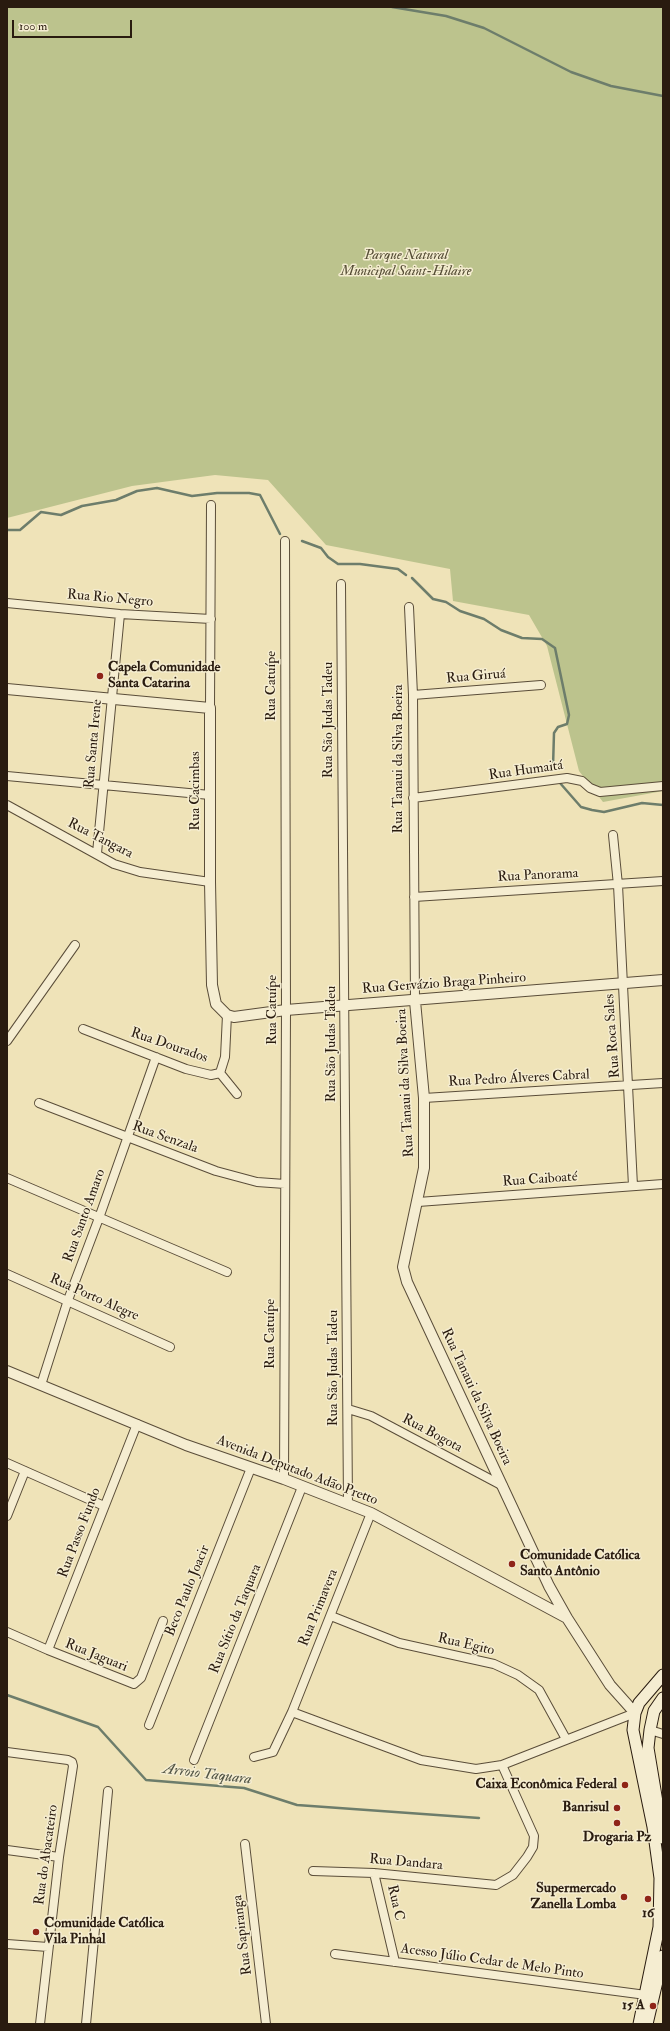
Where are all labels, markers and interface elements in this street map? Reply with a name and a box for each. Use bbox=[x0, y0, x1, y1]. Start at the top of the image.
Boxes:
scale bar bbox=[14, 12, 134, 38]
text: 100 m bbox=[19, 19, 47, 34]
park label: Parque Natural Municipal Saint-Hilaire bbox=[341, 248, 471, 280]
street label: Rua Rio Negro bbox=[66, 587, 154, 611]
street label: Rua Catuípe bbox=[264, 651, 280, 721]
place label: Capela Comunidade Santa Catarina bbox=[108, 660, 220, 692]
street label: Rua São Judas Tadeu bbox=[321, 662, 337, 778]
street label: Rua Giruá bbox=[446, 666, 506, 688]
marker: Capela Comunidade Santa Catarina bbox=[95, 671, 105, 681]
street label: Rua Tanaui da Silva Boeira bbox=[391, 684, 407, 834]
street label: Rua Santa Irene bbox=[82, 699, 106, 789]
street label: Rua Cacimbas bbox=[188, 751, 204, 831]
street label: Rua Humaitá bbox=[488, 757, 564, 785]
street label: Rua Tangara bbox=[64, 815, 136, 863]
street label: Rua Panorama bbox=[497, 865, 579, 887]
street label: Rua Gervázio Braga Pinheiro bbox=[362, 970, 526, 998]
street label: Rua Catuípe bbox=[265, 975, 281, 1045]
street label: Rua São Judas Tadeu bbox=[324, 986, 340, 1102]
street label: Rua Roca Sales bbox=[602, 993, 624, 1079]
street label: Rua Tanaui da Silva Boeira bbox=[394, 1008, 418, 1158]
street label: Rua Dourados bbox=[128, 1025, 210, 1067]
street label: Rua Pedro Álveres Cabral bbox=[448, 1067, 590, 1091]
street label: Rua Senzala bbox=[130, 1118, 200, 1158]
street label: Rua Santo Amaro bbox=[60, 1167, 110, 1265]
street label: Rua Caiboaté bbox=[502, 1169, 578, 1191]
street label: Rua Porto Alegre bbox=[47, 1271, 141, 1325]
street label: Rua Catuípe bbox=[263, 1299, 279, 1369]
street label: Rua São Judas Tadeu bbox=[326, 1310, 342, 1426]
street label: Rua Tanaui da Silva Boeira bbox=[437, 1326, 515, 1468]
street label: Rua Bogota bbox=[399, 1411, 465, 1457]
street label: Avenida Deputado Adão Pretto bbox=[214, 1432, 380, 1510]
street label: Rua Passo Fundo bbox=[55, 1486, 105, 1580]
street label: Beco Paulo Joacir bbox=[162, 1543, 214, 1639]
place label: Comunidade Católica Santo Antônio bbox=[520, 1548, 640, 1580]
marker: Comunidade Católica Santo Antônio bbox=[507, 1559, 517, 1569]
street label: Rua Sítio da Taquara bbox=[206, 1562, 266, 1676]
street label: Rua Primavera bbox=[296, 1567, 342, 1649]
street label: Rua Egito bbox=[436, 1630, 496, 1660]
street label: Rua Jaguari bbox=[62, 1636, 130, 1676]
water label: Arroio Taquara bbox=[162, 1761, 252, 1789]
place label: Caixa Econômica Federal bbox=[476, 1777, 617, 1793]
marker: Caixa Econômica Federal bbox=[620, 1780, 630, 1790]
place label: Banrisul bbox=[562, 1800, 609, 1816]
marker: Banrisul bbox=[612, 1803, 622, 1813]
street label: Rua do Abacateiro bbox=[32, 1804, 62, 1906]
marker: Drogaria Pz bbox=[612, 1818, 622, 1828]
place label: Drogaria Pz bbox=[583, 1830, 651, 1846]
street label: Rua Dandara bbox=[369, 1851, 443, 1875]
place label: Supermercado Zanella Lomba bbox=[530, 1881, 616, 1914]
street label: Rua C bbox=[383, 1884, 407, 1922]
marker: Supermercado Zanella Lomba bbox=[619, 1892, 629, 1902]
street label: Rua Sapiranga bbox=[230, 1894, 256, 1976]
marker: 16 bbox=[643, 1894, 653, 1904]
place label: 16 bbox=[642, 1906, 654, 1922]
place label: Comunidade Católica Vila Pinhal bbox=[44, 1916, 164, 1948]
marker: Comunidade Católica Vila Pinhal bbox=[31, 1927, 41, 1937]
street label: Acesso Júlio Cedar de Melo Pinto bbox=[400, 1941, 584, 1983]
place label: 15 A bbox=[622, 1998, 645, 2014]
marker: 15 A bbox=[648, 2001, 658, 2011]

